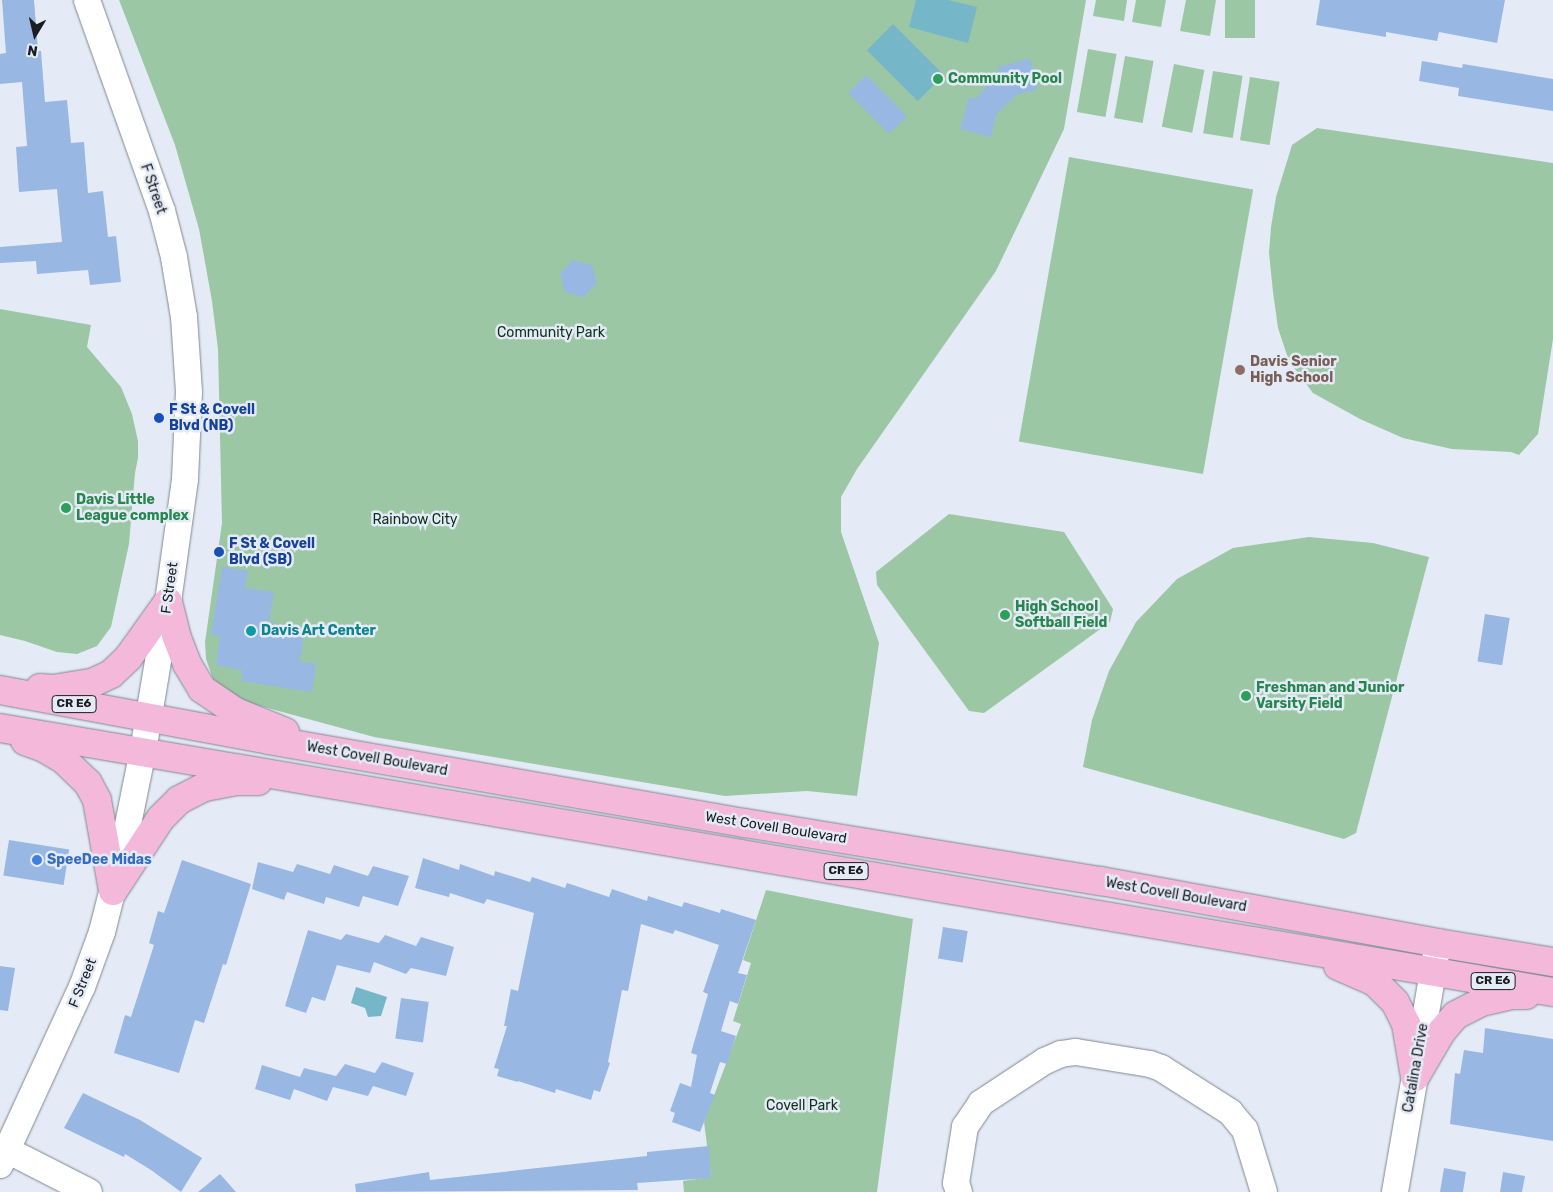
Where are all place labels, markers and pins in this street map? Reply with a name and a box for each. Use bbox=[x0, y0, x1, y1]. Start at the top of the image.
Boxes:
place label: Community Pool bbox=[948, 71, 1062, 87]
marker: Community Pool bbox=[932, 73, 944, 85]
place label: Davis Senior High School bbox=[1250, 354, 1337, 387]
marker: Davis Senior High School bbox=[1234, 364, 1246, 376]
place label: F St & Covell Blvd (NB) bbox=[169, 402, 255, 434]
marker: F St & Covell Blvd (NB) bbox=[153, 412, 165, 424]
place label: Davis Little League complex bbox=[76, 492, 189, 524]
marker: Davis Little League complex bbox=[60, 502, 72, 514]
place label: F St & Covell Blvd (SB) bbox=[229, 536, 315, 568]
marker: F St & Covell Blvd (SB) bbox=[213, 546, 225, 558]
place label: High School Softball Field bbox=[1015, 599, 1107, 632]
marker: High School Softball Field bbox=[999, 609, 1011, 621]
place label: Davis Art Center bbox=[261, 623, 376, 639]
marker: Davis Art Center bbox=[245, 625, 257, 637]
place label: Freshman and Junior Varsity Field bbox=[1256, 680, 1404, 712]
marker: Freshman and Junior Varsity Field bbox=[1240, 690, 1252, 702]
place label: SpeeDee Midas bbox=[47, 852, 152, 868]
marker: SpeeDee Midas bbox=[31, 854, 43, 866]

